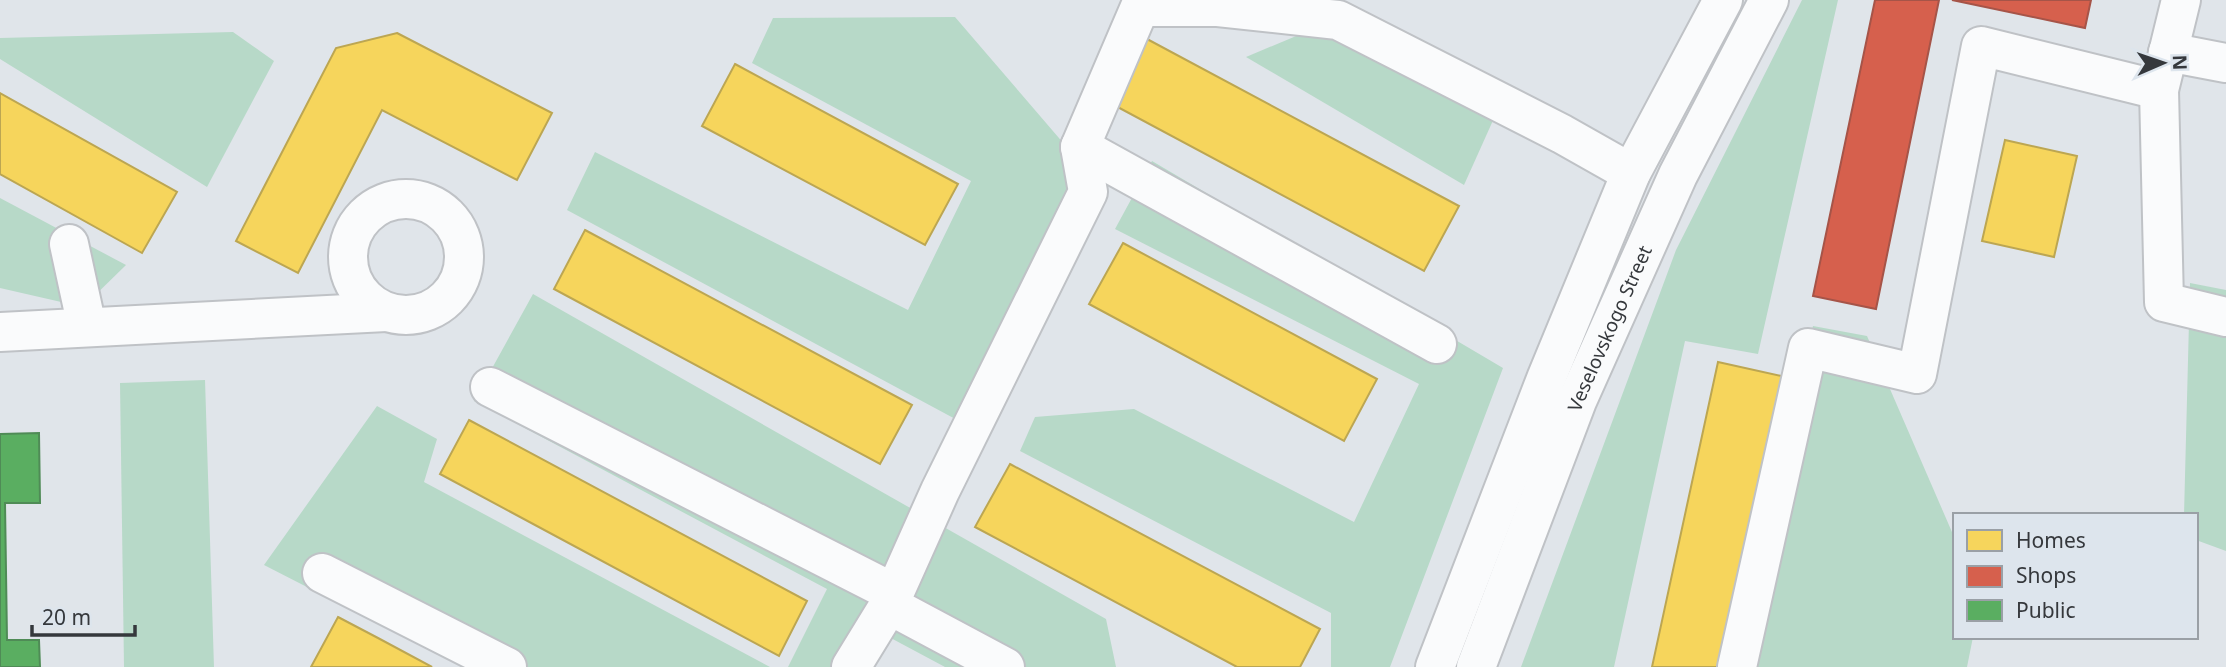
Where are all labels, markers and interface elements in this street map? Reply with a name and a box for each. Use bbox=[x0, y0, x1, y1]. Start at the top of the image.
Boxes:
north arrow bbox=[2128, 28, 2198, 98]
text: N bbox=[2167, 54, 2193, 71]
street label: Veselovskogo Street bbox=[1561, 241, 1658, 415]
legend bbox=[1953, 513, 2198, 639]
text: Homes bbox=[2016, 526, 2086, 554]
text: Shops bbox=[2016, 561, 2076, 589]
scale bar bbox=[32, 594, 135, 638]
text: Public bbox=[2016, 596, 2076, 624]
text: 20 m bbox=[42, 603, 91, 631]

